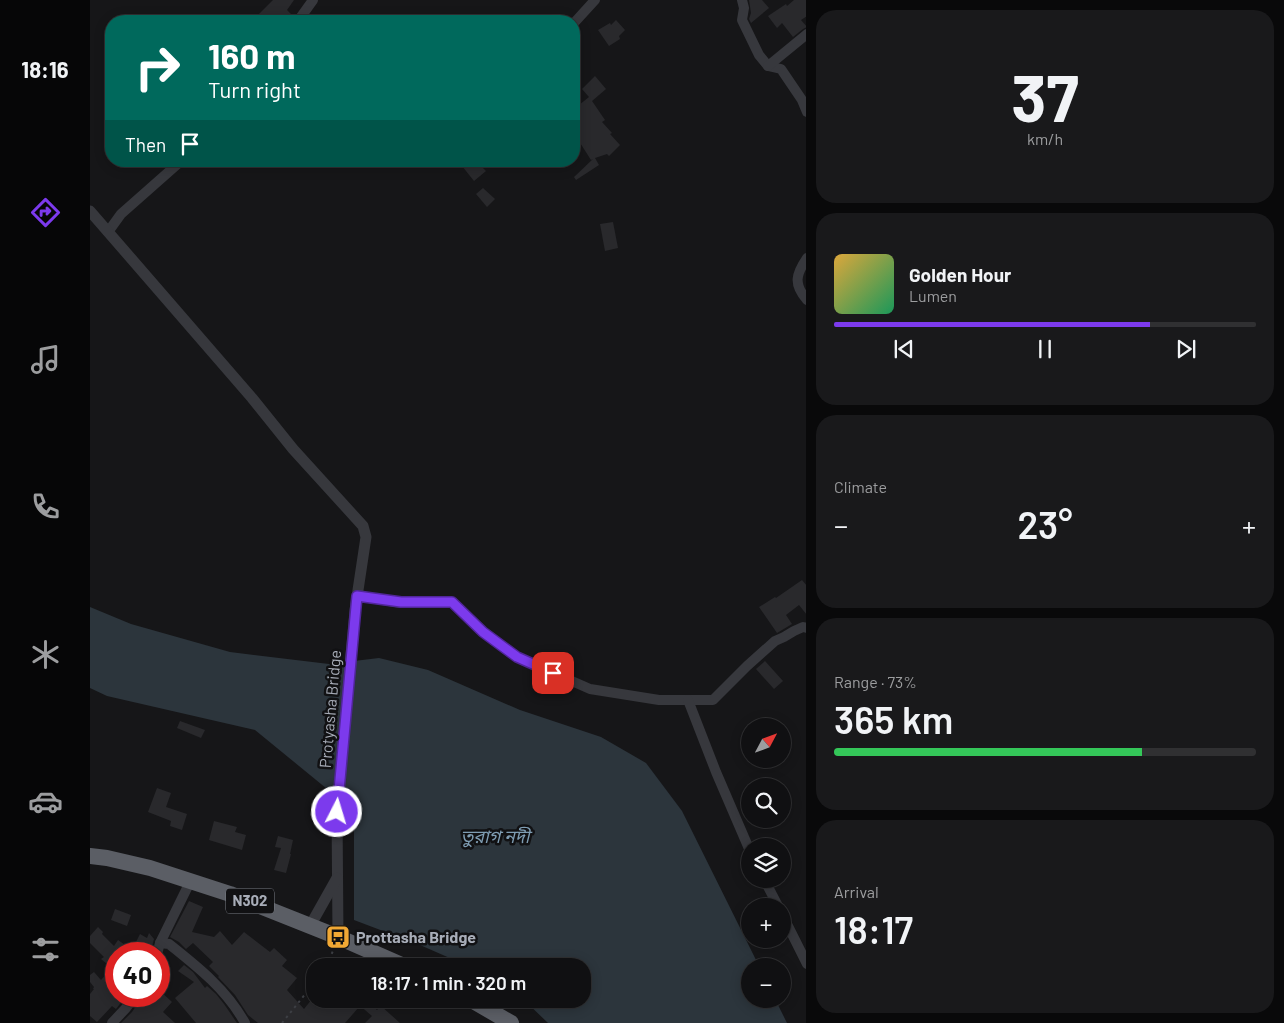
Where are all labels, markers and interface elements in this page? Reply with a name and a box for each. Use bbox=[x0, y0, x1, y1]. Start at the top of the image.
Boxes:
text: 160 m bbox=[208, 34, 295, 76]
icon: right bbox=[125, 35, 190, 100]
text: 18:16 bbox=[21, 56, 69, 82]
text: 37 bbox=[1011, 57, 1079, 135]
text: Turn right bbox=[208, 76, 301, 102]
text: km/h bbox=[1027, 129, 1063, 148]
icon: arrive bbox=[176, 130, 204, 158]
text: Then bbox=[125, 133, 166, 156]
icon: directions bbox=[28, 195, 63, 230]
text: Golden Hour bbox=[909, 263, 1011, 286]
text: Lumen bbox=[909, 286, 957, 305]
icon: previous bbox=[890, 335, 918, 363]
icon: pause bbox=[1031, 335, 1059, 363]
icon: next bbox=[1172, 335, 1200, 363]
icon: music bbox=[28, 342, 63, 377]
text: Climate bbox=[834, 477, 887, 496]
icon: phone bbox=[28, 489, 63, 524]
text: 23° bbox=[1017, 501, 1073, 547]
text: − bbox=[834, 508, 848, 542]
text: + bbox=[1242, 508, 1256, 542]
icon: climate bbox=[28, 637, 63, 672]
street label: Protyasha Bridge bbox=[315, 649, 344, 769]
pin bbox=[532, 652, 574, 694]
icon: arrive bbox=[539, 659, 567, 687]
text: Range · 73% bbox=[834, 672, 917, 691]
text: 365 km bbox=[834, 696, 953, 742]
north arrow bbox=[741, 718, 791, 768]
map controls bbox=[741, 718, 791, 1008]
button: search bbox=[741, 778, 791, 828]
icon: car bbox=[28, 784, 63, 819]
position arrow bbox=[310, 785, 362, 837]
water label: তুরাগ নদী bbox=[461, 825, 533, 848]
button: layers bbox=[741, 838, 791, 888]
text: Arrival bbox=[834, 882, 879, 901]
road number: N302 bbox=[226, 888, 274, 914]
button: + bbox=[741, 898, 791, 948]
text: 18:17 bbox=[834, 906, 913, 952]
bus stop icon: Prottasha Bridge bbox=[325, 924, 351, 950]
place label: Prottasha Bridge bbox=[356, 927, 476, 946]
icon: filters bbox=[28, 932, 63, 967]
speed limit sign: 40 bbox=[105, 942, 170, 1007]
button: − bbox=[741, 958, 791, 1008]
text: 18:17 · 1 min · 320 m bbox=[371, 971, 526, 994]

